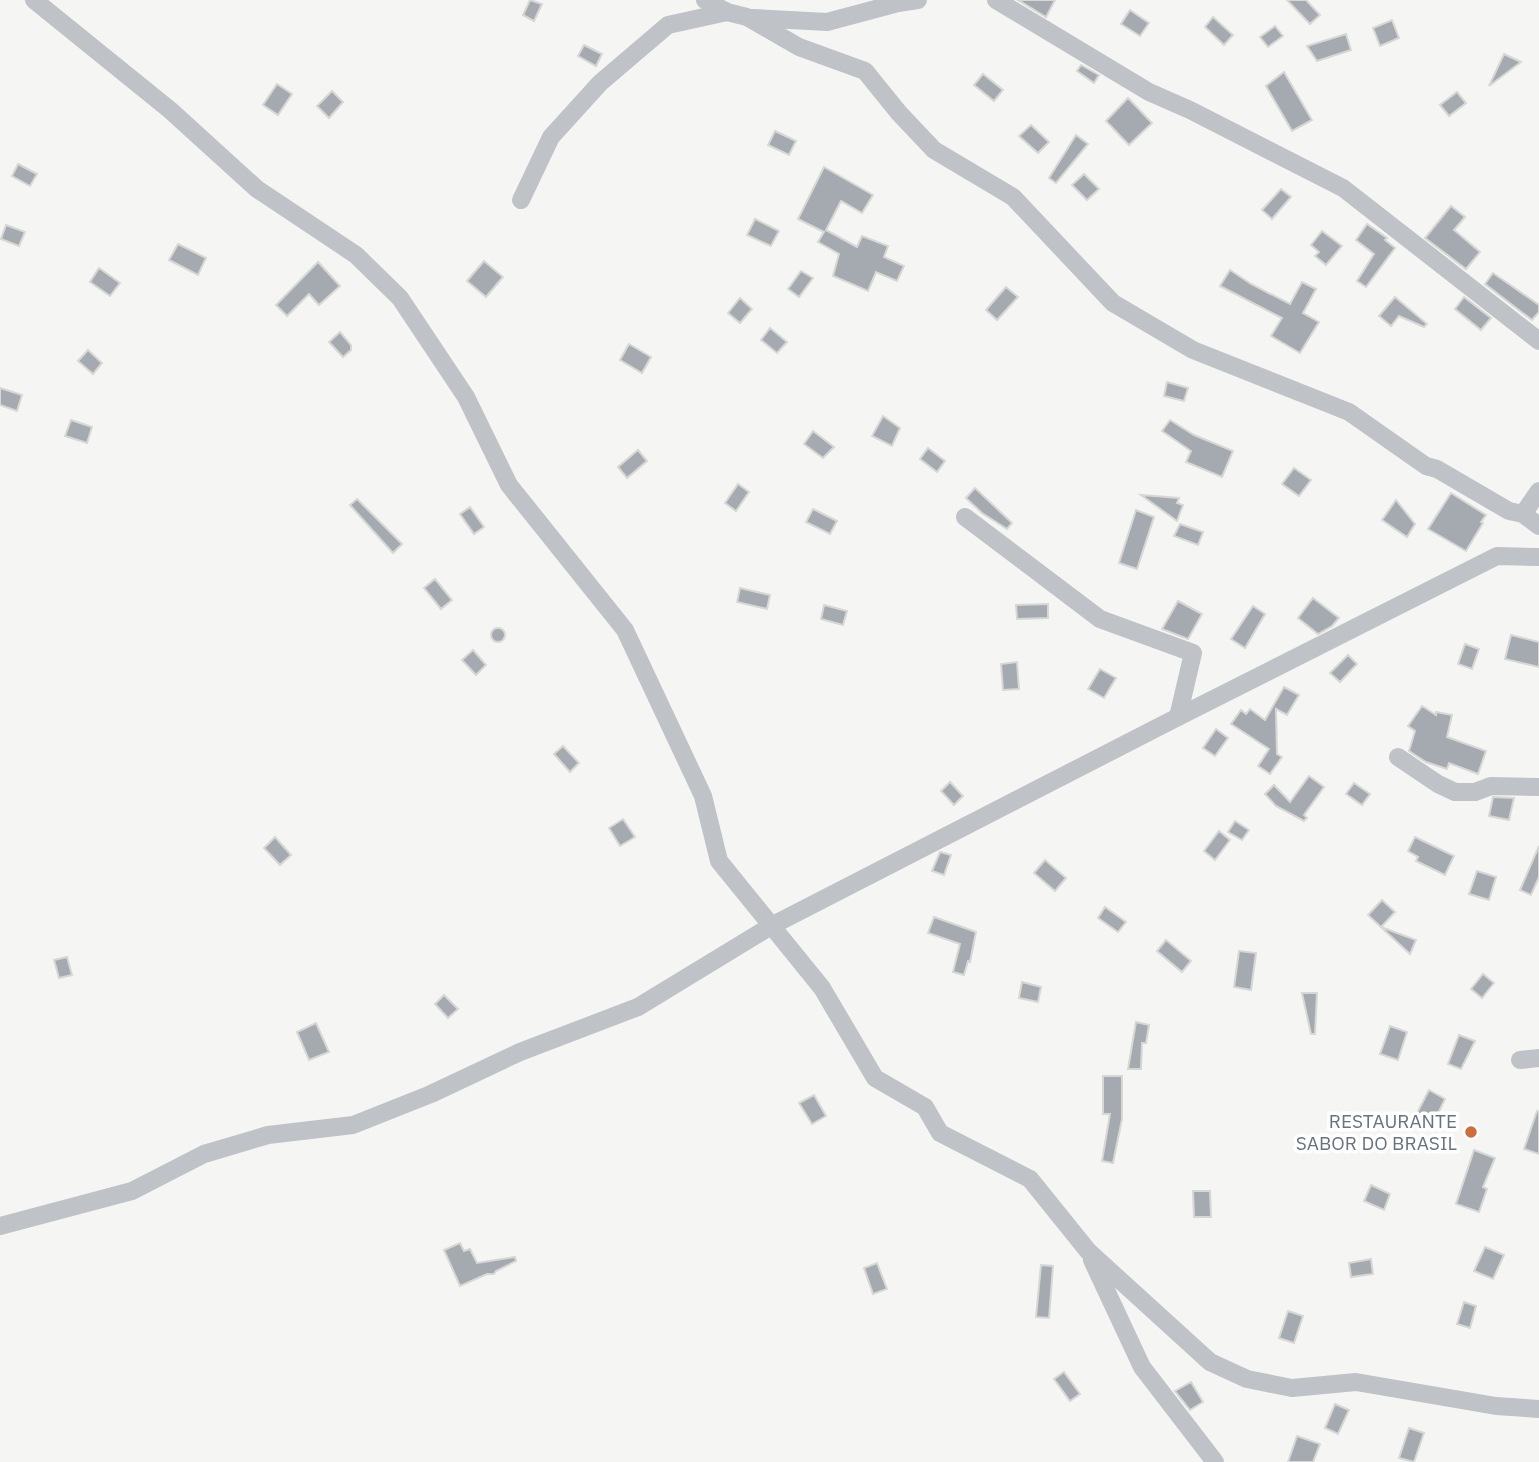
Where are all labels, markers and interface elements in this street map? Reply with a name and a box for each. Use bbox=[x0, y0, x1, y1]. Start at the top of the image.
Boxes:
place label: RESTAURANTE SABOR DO BRASIL bbox=[1296, 1109, 1457, 1155]
marker: RESTAURANTE SABOR DO BRASIL bbox=[1463, 1124, 1479, 1140]

